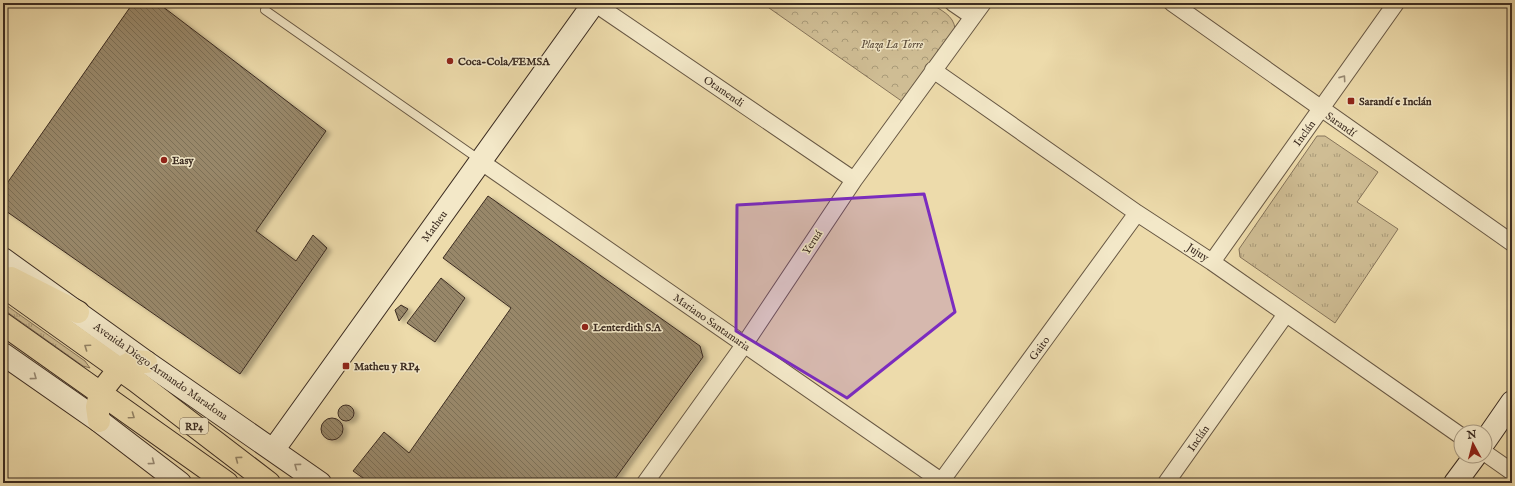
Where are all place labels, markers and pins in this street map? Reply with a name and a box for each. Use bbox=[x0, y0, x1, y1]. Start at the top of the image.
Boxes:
place label: Coca-Cola/FEMSA bbox=[458, 55, 550, 69]
marker: Coca-Cola/FEMSA bbox=[445, 56, 455, 66]
place label: Sarandí e Inclán bbox=[1359, 95, 1432, 109]
marker: Sarandí e Inclán bbox=[1346, 96, 1356, 106]
place label: Easy bbox=[172, 154, 194, 168]
marker: Easy bbox=[159, 155, 169, 165]
place label: Lenterdith S.A bbox=[592, 321, 662, 335]
marker: Lenterdith S.A bbox=[580, 322, 590, 332]
place label: Matheu y RP4 bbox=[354, 360, 420, 374]
marker: Matheu y RP4 bbox=[341, 361, 351, 371]

